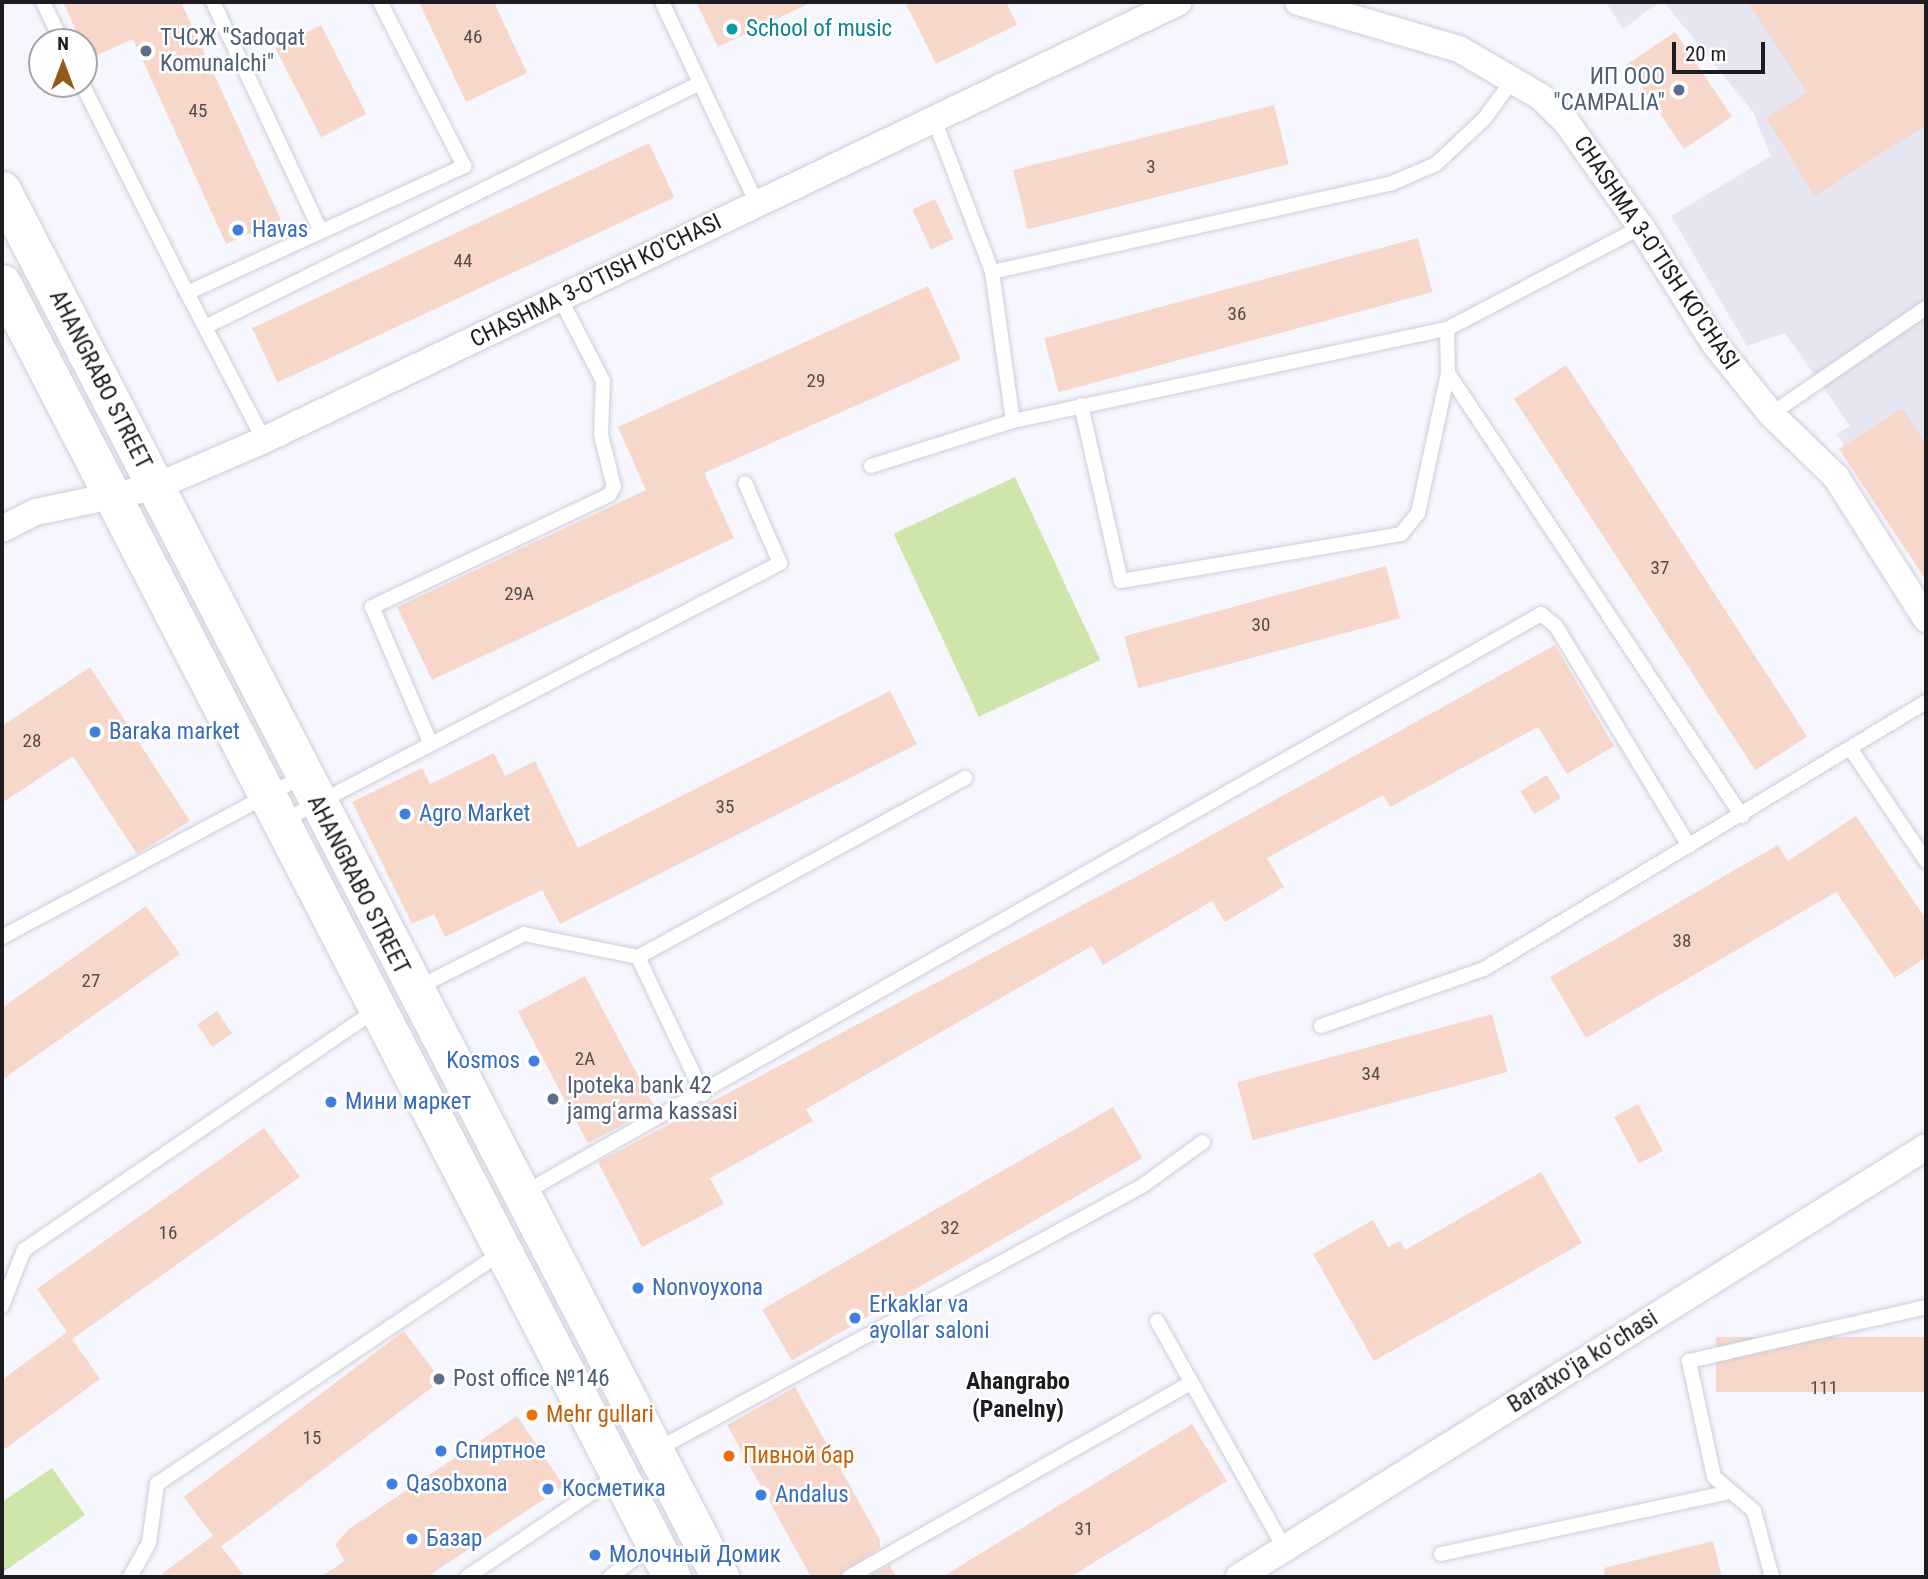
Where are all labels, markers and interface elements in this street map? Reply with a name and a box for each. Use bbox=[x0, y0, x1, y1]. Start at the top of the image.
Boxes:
place label: School of music bbox=[746, 15, 892, 43]
marker: School of music bbox=[724, 21, 740, 37]
place label: ТЧСЖ "Sadoqat Komunalchi" bbox=[160, 24, 305, 78]
house number: 46 bbox=[464, 26, 482, 48]
north arrow bbox=[28, 28, 98, 98]
scale bar bbox=[1676, 28, 1769, 72]
text: N bbox=[57, 32, 69, 55]
text: 20 m bbox=[1685, 42, 1726, 66]
marker: ТЧСЖ "Sadoqat Komunalchi" bbox=[138, 43, 154, 59]
place label: ИП ООО "CAMPALIA" bbox=[1553, 63, 1665, 117]
marker: ИП ООО "CAMPALIA" bbox=[1671, 82, 1687, 98]
house number: 45 bbox=[189, 100, 207, 122]
street label: CHASHMA 3-O'TISH KO'CHASI bbox=[1567, 131, 1745, 375]
house number: 3 bbox=[1146, 156, 1156, 178]
street label: CHASHMA 3-O'TISH KO'CHASI bbox=[466, 208, 726, 354]
place label: Havas bbox=[252, 216, 308, 244]
marker: Havas bbox=[230, 222, 246, 238]
house number: 44 bbox=[454, 250, 472, 272]
street label: AHANGRABO STREET bbox=[43, 286, 157, 474]
house number: 36 bbox=[1228, 303, 1246, 325]
house number: 29 bbox=[807, 370, 825, 392]
house number: 37 bbox=[1651, 557, 1669, 579]
house number: 29А bbox=[504, 583, 534, 605]
house number: 30 bbox=[1252, 614, 1270, 636]
place label: Baraka market bbox=[109, 718, 240, 746]
marker: Baraka market bbox=[87, 724, 103, 740]
house number: 28 bbox=[23, 730, 41, 752]
street label: AHANGRABO STREET bbox=[301, 791, 415, 979]
house number: 35 bbox=[716, 796, 734, 818]
place label: Agro Market bbox=[419, 800, 530, 828]
marker: Agro Market bbox=[397, 806, 413, 822]
house number: 38 bbox=[1673, 930, 1691, 952]
house number: 27 bbox=[82, 970, 100, 992]
place label: Kosmos bbox=[446, 1047, 520, 1075]
house number: 2А bbox=[575, 1048, 595, 1070]
marker: Kosmos bbox=[526, 1053, 542, 1069]
house number: 34 bbox=[1362, 1063, 1380, 1085]
place label: Ipoteka bank 42 jamgʻarma kassasi bbox=[567, 1072, 738, 1126]
place label: Мини маркет bbox=[345, 1088, 471, 1116]
marker: Ipoteka bank 42 jamgʻarma kassasi bbox=[545, 1091, 561, 1107]
marker: Мини маркет bbox=[323, 1094, 339, 1110]
house number: 32 bbox=[941, 1217, 959, 1239]
house number: 16 bbox=[159, 1222, 177, 1244]
place label: Nonvoyxona bbox=[652, 1274, 763, 1302]
marker: Nonvoyxona bbox=[630, 1280, 646, 1296]
place label: Erkaklar va ayollar saloni bbox=[869, 1291, 989, 1345]
street label: Baratxoʻja koʻchasi bbox=[1503, 1305, 1663, 1419]
marker: Erkaklar va ayollar saloni bbox=[847, 1310, 863, 1326]
place label: Post office №146 bbox=[453, 1365, 610, 1393]
district label: Ahangrabo (Panelny) bbox=[966, 1368, 1070, 1424]
marker: Post office №146 bbox=[431, 1371, 447, 1387]
house number: 111 bbox=[1810, 1377, 1838, 1399]
place label: Mehr gullari bbox=[546, 1401, 654, 1429]
marker: Mehr gullari bbox=[524, 1407, 540, 1423]
house number: 15 bbox=[303, 1427, 321, 1449]
place label: Спиртное bbox=[455, 1437, 546, 1465]
place label: Пивной бар bbox=[743, 1442, 854, 1470]
marker: Спиртное bbox=[433, 1443, 449, 1459]
marker: Пивной бар bbox=[721, 1448, 737, 1464]
place label: Qasobxona bbox=[406, 1470, 508, 1498]
place label: Косметика bbox=[562, 1475, 666, 1503]
marker: Qasobxona bbox=[384, 1476, 400, 1492]
marker: Косметика bbox=[540, 1481, 556, 1497]
place label: Andalus bbox=[775, 1481, 849, 1509]
marker: Andalus bbox=[753, 1487, 769, 1503]
house number: 31 bbox=[1075, 1518, 1093, 1540]
place label: Базар bbox=[426, 1525, 482, 1553]
marker: Базар bbox=[404, 1531, 420, 1547]
place label: Молочный Домик bbox=[609, 1541, 781, 1569]
marker: Молочный Домик bbox=[587, 1547, 603, 1563]

